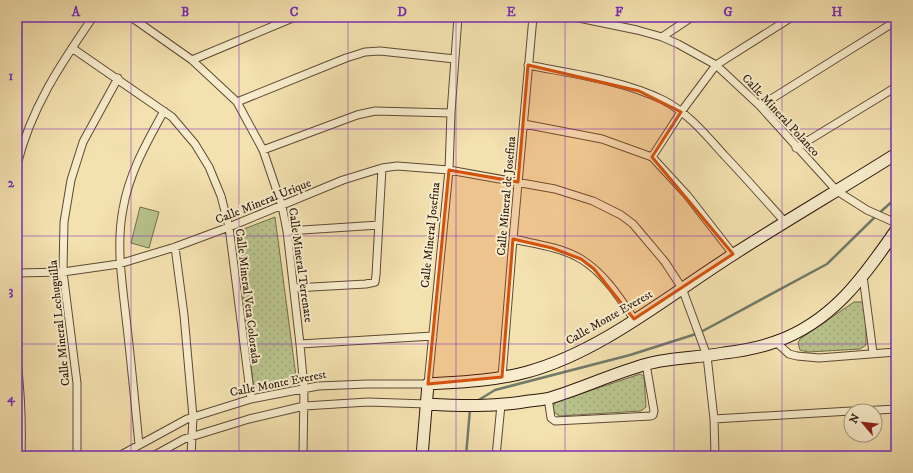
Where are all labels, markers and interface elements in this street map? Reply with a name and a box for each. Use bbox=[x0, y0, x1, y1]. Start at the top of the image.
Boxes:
text: A bbox=[71, 4, 81, 20]
text: B bbox=[181, 4, 189, 20]
text: C bbox=[290, 4, 299, 20]
text: D bbox=[397, 4, 407, 20]
text: E bbox=[506, 4, 516, 20]
text: F bbox=[615, 4, 624, 20]
text: G bbox=[723, 4, 733, 20]
text: H bbox=[832, 4, 843, 20]
text: 1 bbox=[9, 68, 14, 84]
street label: Calle Mineral Polanco bbox=[739, 71, 823, 160]
street label: Calle Mineral de Josefina bbox=[494, 135, 519, 256]
text: 2 bbox=[8, 175, 15, 191]
street label: Calle Mineral Urique bbox=[213, 175, 313, 228]
street label: Calle Mineral Josefina bbox=[417, 181, 444, 289]
street label: Calle Mineral Terrenate bbox=[285, 207, 316, 323]
street label: Calle Mineral Veta Colorada bbox=[232, 228, 263, 365]
street label: Calle Mineral Lechuguilla bbox=[45, 258, 74, 387]
text: 3 bbox=[9, 283, 14, 299]
street label: Calle Monte Everest bbox=[563, 286, 655, 348]
street label: Calle Monte Everest bbox=[229, 367, 328, 400]
text: 4 bbox=[6, 390, 15, 407]
north arrow bbox=[843, 403, 883, 443]
text: N bbox=[847, 412, 863, 426]

